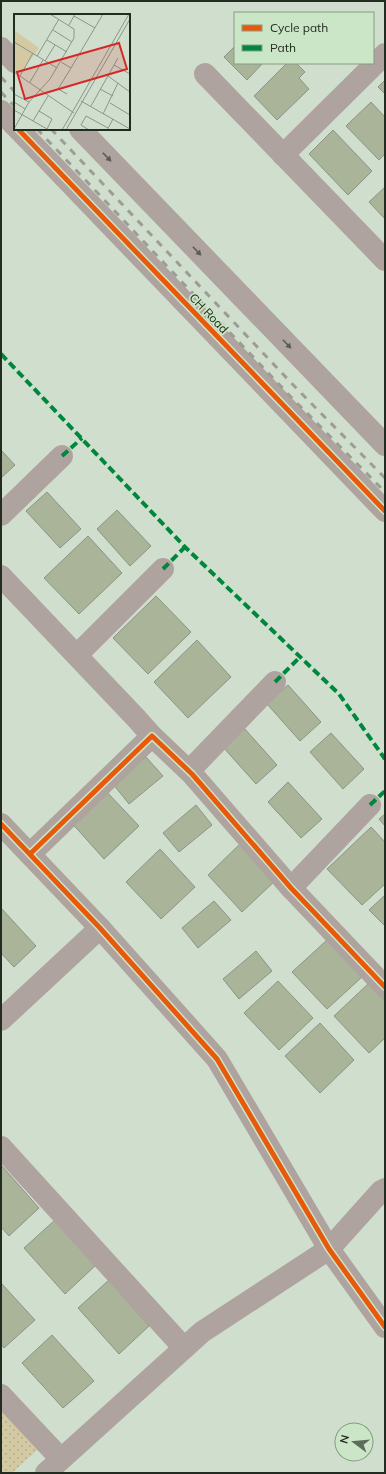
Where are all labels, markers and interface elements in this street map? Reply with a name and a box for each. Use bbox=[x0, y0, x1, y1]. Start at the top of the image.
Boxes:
legend bbox=[234, 12, 374, 64]
inset map bbox=[14, 14, 130, 130]
text: Cycle path bbox=[270, 20, 328, 35]
text: Path bbox=[270, 40, 296, 55]
one-way arrow bbox=[102, 152, 112, 162]
one-way arrow bbox=[192, 246, 202, 256]
street label: CH Road bbox=[186, 290, 232, 336]
one-way arrow bbox=[282, 339, 292, 349]
north arrow bbox=[334, 1422, 374, 1462]
text: N bbox=[337, 1433, 352, 1445]

